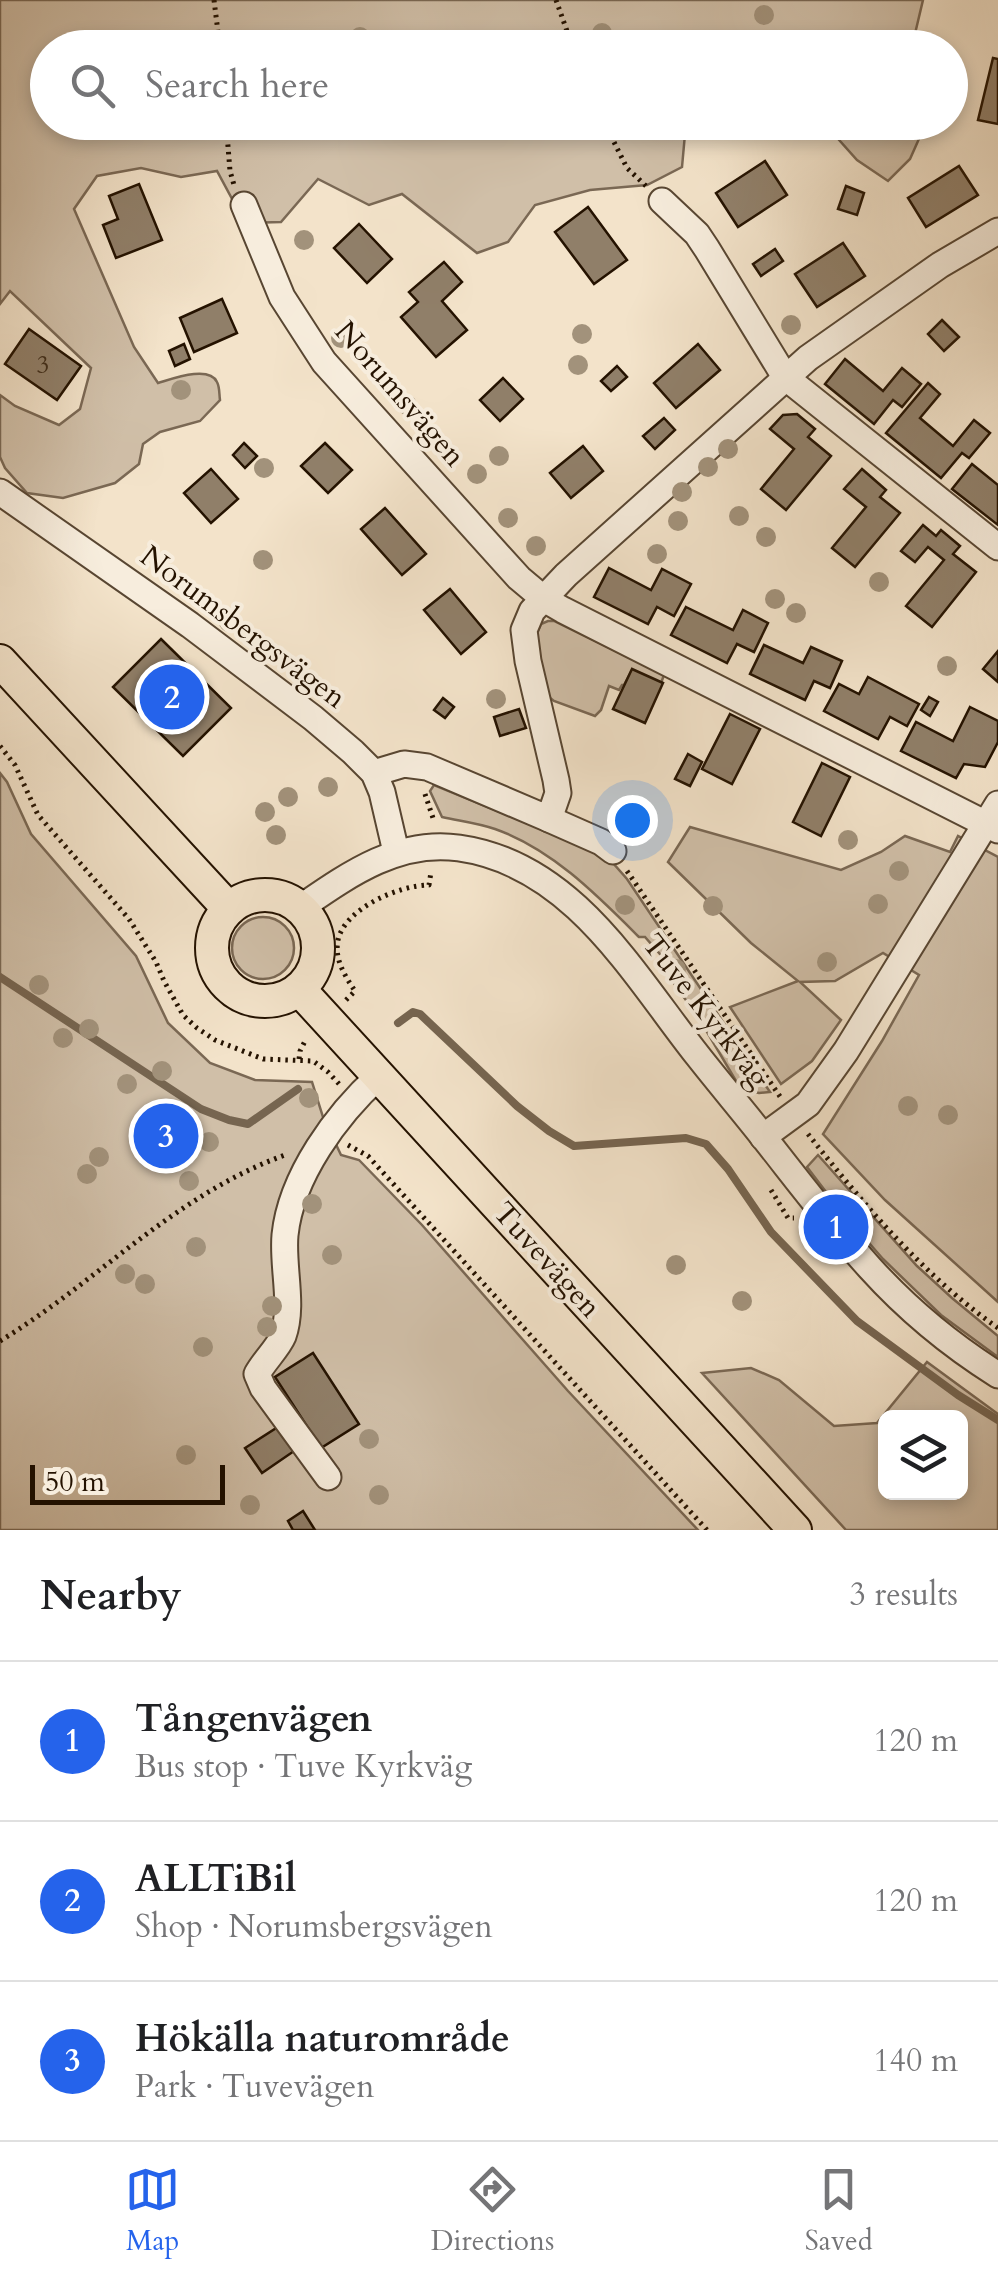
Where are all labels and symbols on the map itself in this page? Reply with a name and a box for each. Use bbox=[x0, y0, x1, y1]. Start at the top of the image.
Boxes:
street label: Norumsvägen bbox=[325, 312, 475, 476]
house number: 3 bbox=[37, 348, 49, 382]
street label: Norumsbergsvägen bbox=[132, 536, 354, 718]
pin: 2 bbox=[140, 660, 204, 734]
your location bbox=[607, 795, 658, 846]
street label: Tuve Kyrkväg bbox=[633, 925, 779, 1097]
pin: 3 bbox=[134, 1098, 198, 1174]
pin: 1 bbox=[804, 1190, 868, 1264]
street label: Tuvevägen bbox=[484, 1193, 610, 1327]
scale bar bbox=[30, 1460, 225, 1504]

